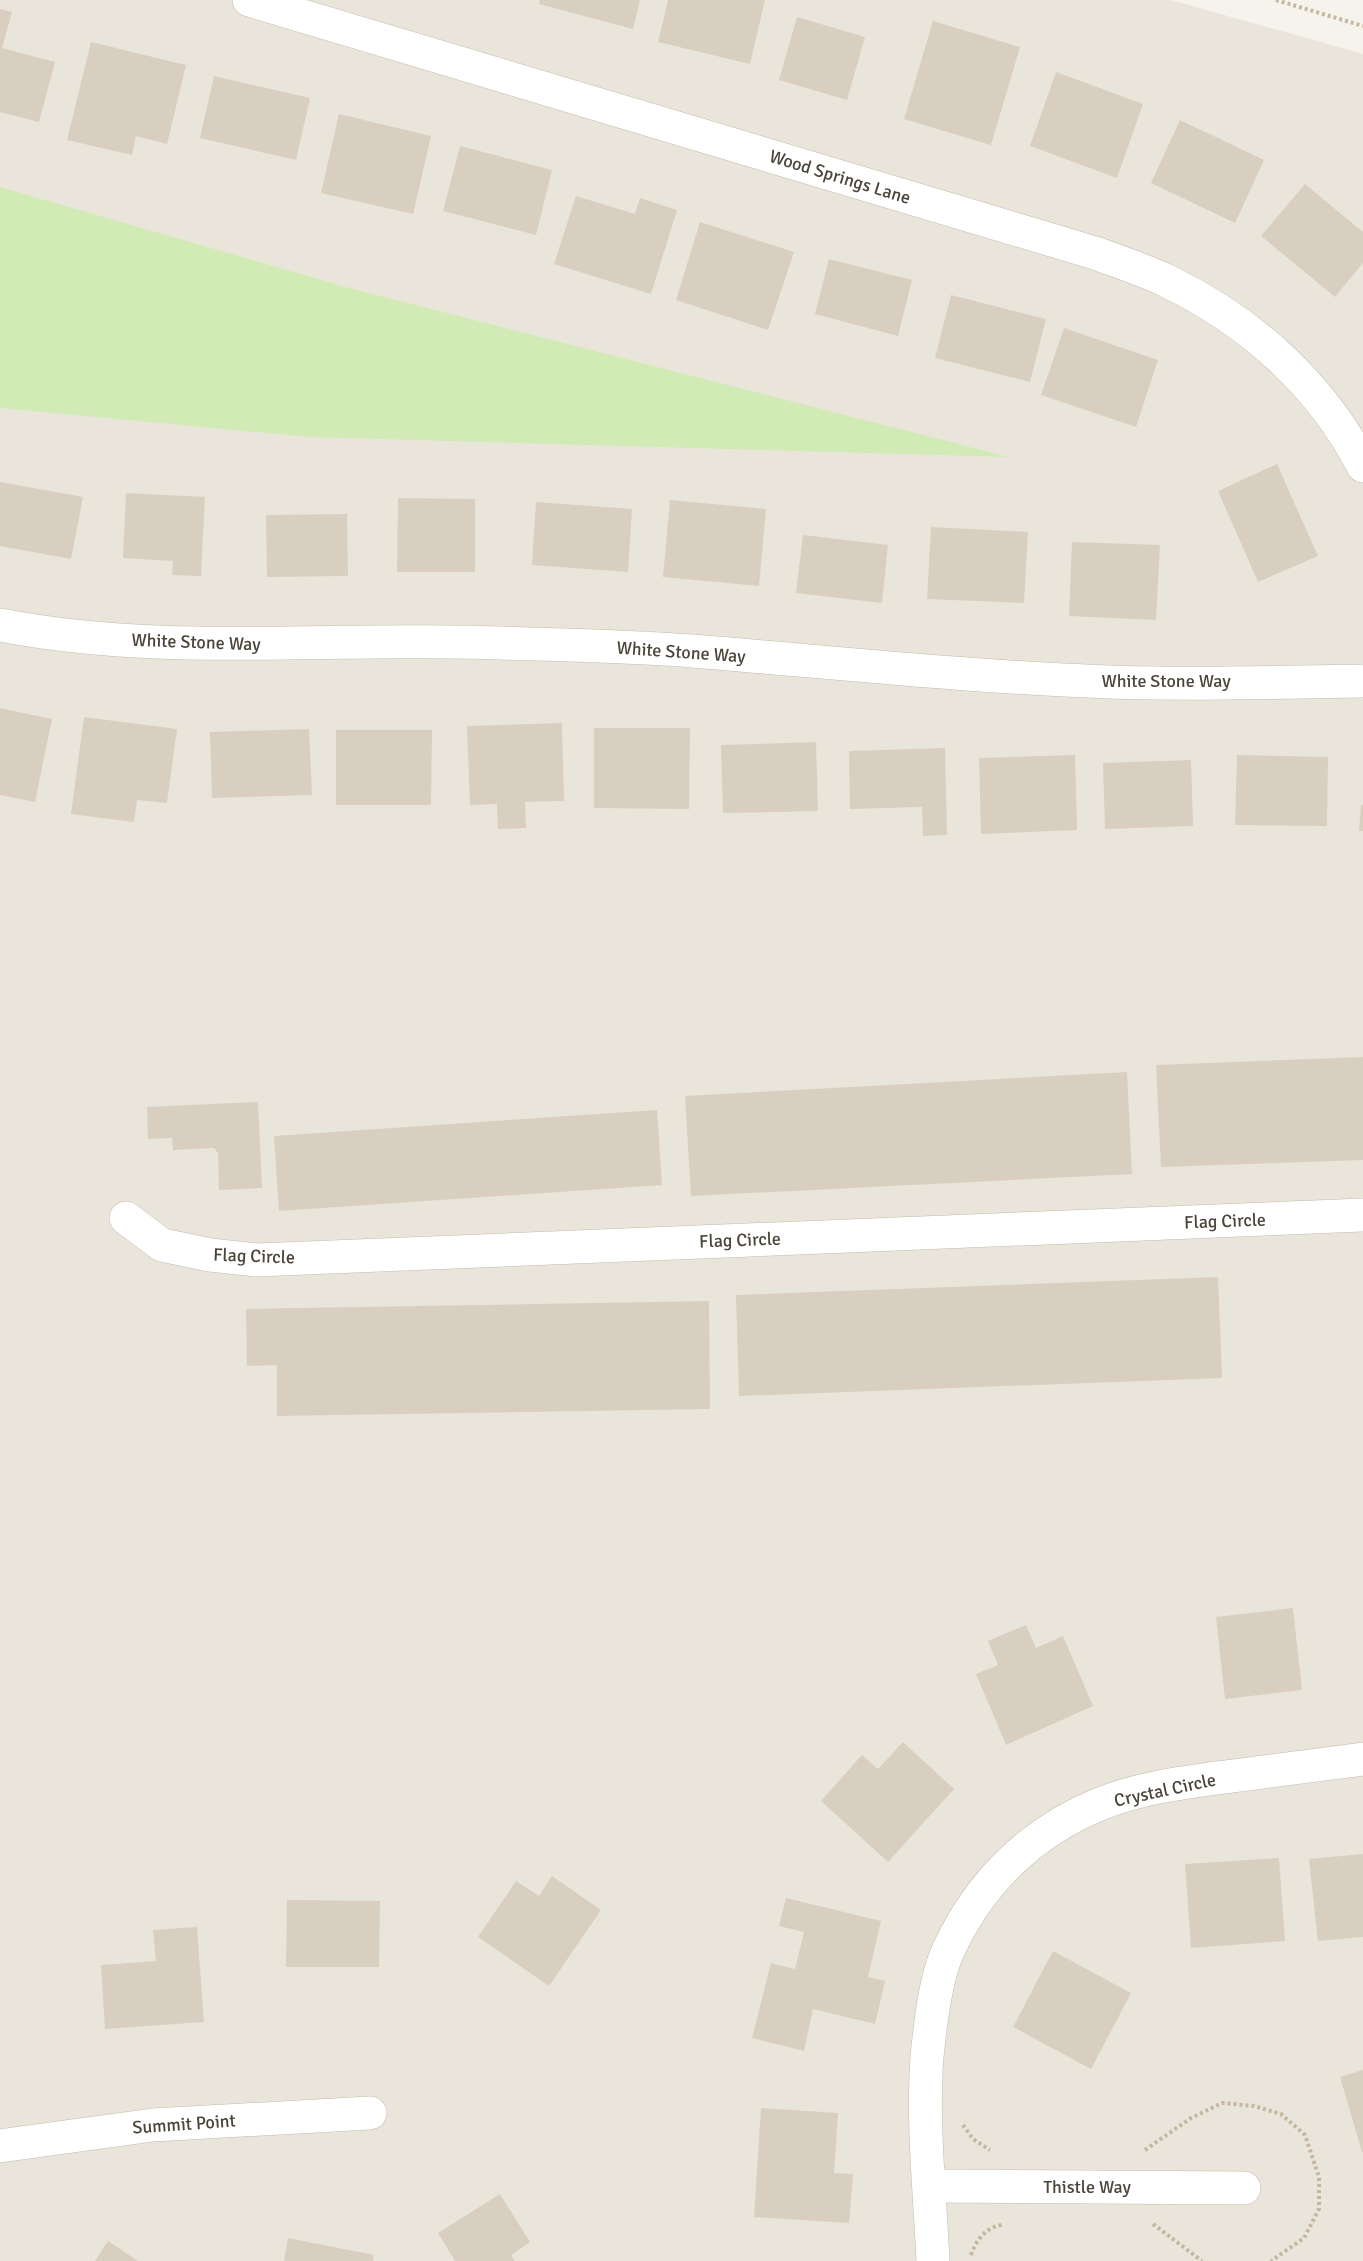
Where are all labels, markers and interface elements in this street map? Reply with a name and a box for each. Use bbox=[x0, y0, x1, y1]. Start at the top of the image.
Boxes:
street label: Wood Springs Lane bbox=[767, 145, 913, 209]
street label: White Stone Way bbox=[131, 629, 262, 655]
street label: White Stone Way bbox=[616, 637, 747, 668]
street label: White Stone Way bbox=[1101, 670, 1231, 692]
street label: Flag Circle bbox=[1184, 1209, 1266, 1233]
street label: Flag Circle bbox=[699, 1228, 781, 1252]
street label: Flag Circle bbox=[213, 1244, 295, 1268]
street label: Crystal Circle bbox=[1112, 1768, 1218, 1812]
street label: Summit Point bbox=[132, 2109, 236, 2139]
street label: Thistle Way bbox=[1043, 2176, 1131, 2198]

